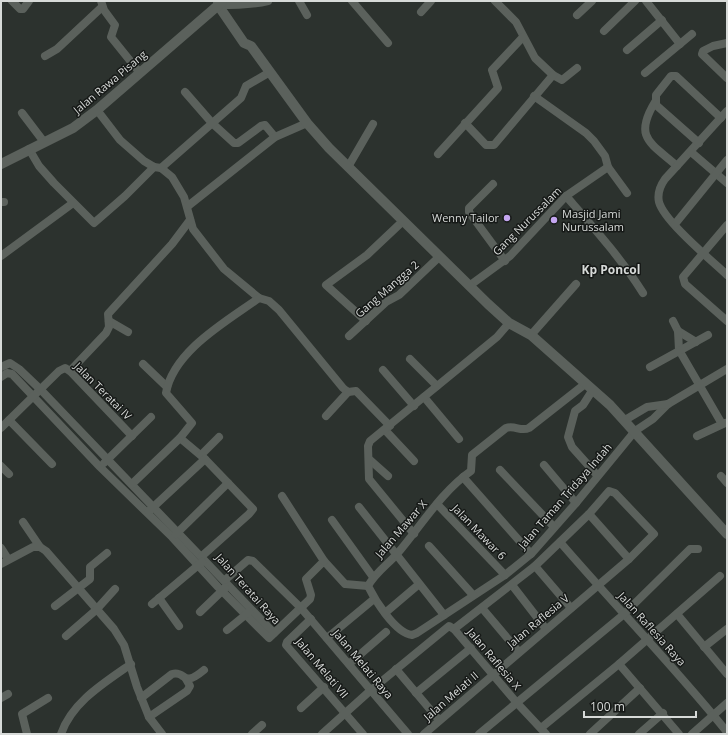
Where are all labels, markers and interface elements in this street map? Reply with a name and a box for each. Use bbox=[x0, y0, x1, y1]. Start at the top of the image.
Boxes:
street label: Jalan Rawa Pisang bbox=[69, 46, 150, 117]
street label: Gang Nurussalam bbox=[489, 183, 564, 258]
place label: Masjid Jami Nurussalam bbox=[562, 206, 624, 234]
place label: Wenny Tailor bbox=[432, 210, 500, 225]
marker: Wenny Tailor bbox=[502, 213, 512, 223]
marker: Masjid Jami Nurussalam bbox=[549, 215, 559, 225]
street label: Gang Mangga 2 bbox=[352, 257, 422, 320]
district label: Kp Poncol bbox=[582, 261, 640, 278]
street label: Jalan Teratai IV bbox=[71, 358, 136, 423]
street label: Jalan Taman Tridaya Indah bbox=[514, 440, 615, 553]
street label: Jalan Mawar X bbox=[371, 496, 430, 561]
street label: Jalan Mawar 6 bbox=[448, 500, 510, 563]
street label: Jalan Teratai Raya bbox=[212, 549, 284, 627]
street label: Jalan Raflesia Raya bbox=[614, 588, 690, 669]
street label: Jalan Raflesia V bbox=[503, 590, 572, 652]
street label: Jalan Raflesia X bbox=[463, 624, 525, 693]
street label: Jalan Melati Raya bbox=[329, 625, 397, 702]
street label: Jalan Melati VII bbox=[292, 633, 352, 701]
street label: Jalan Melati II bbox=[419, 668, 481, 724]
scale bar bbox=[584, 693, 696, 719]
text: 100 m bbox=[590, 698, 625, 715]

